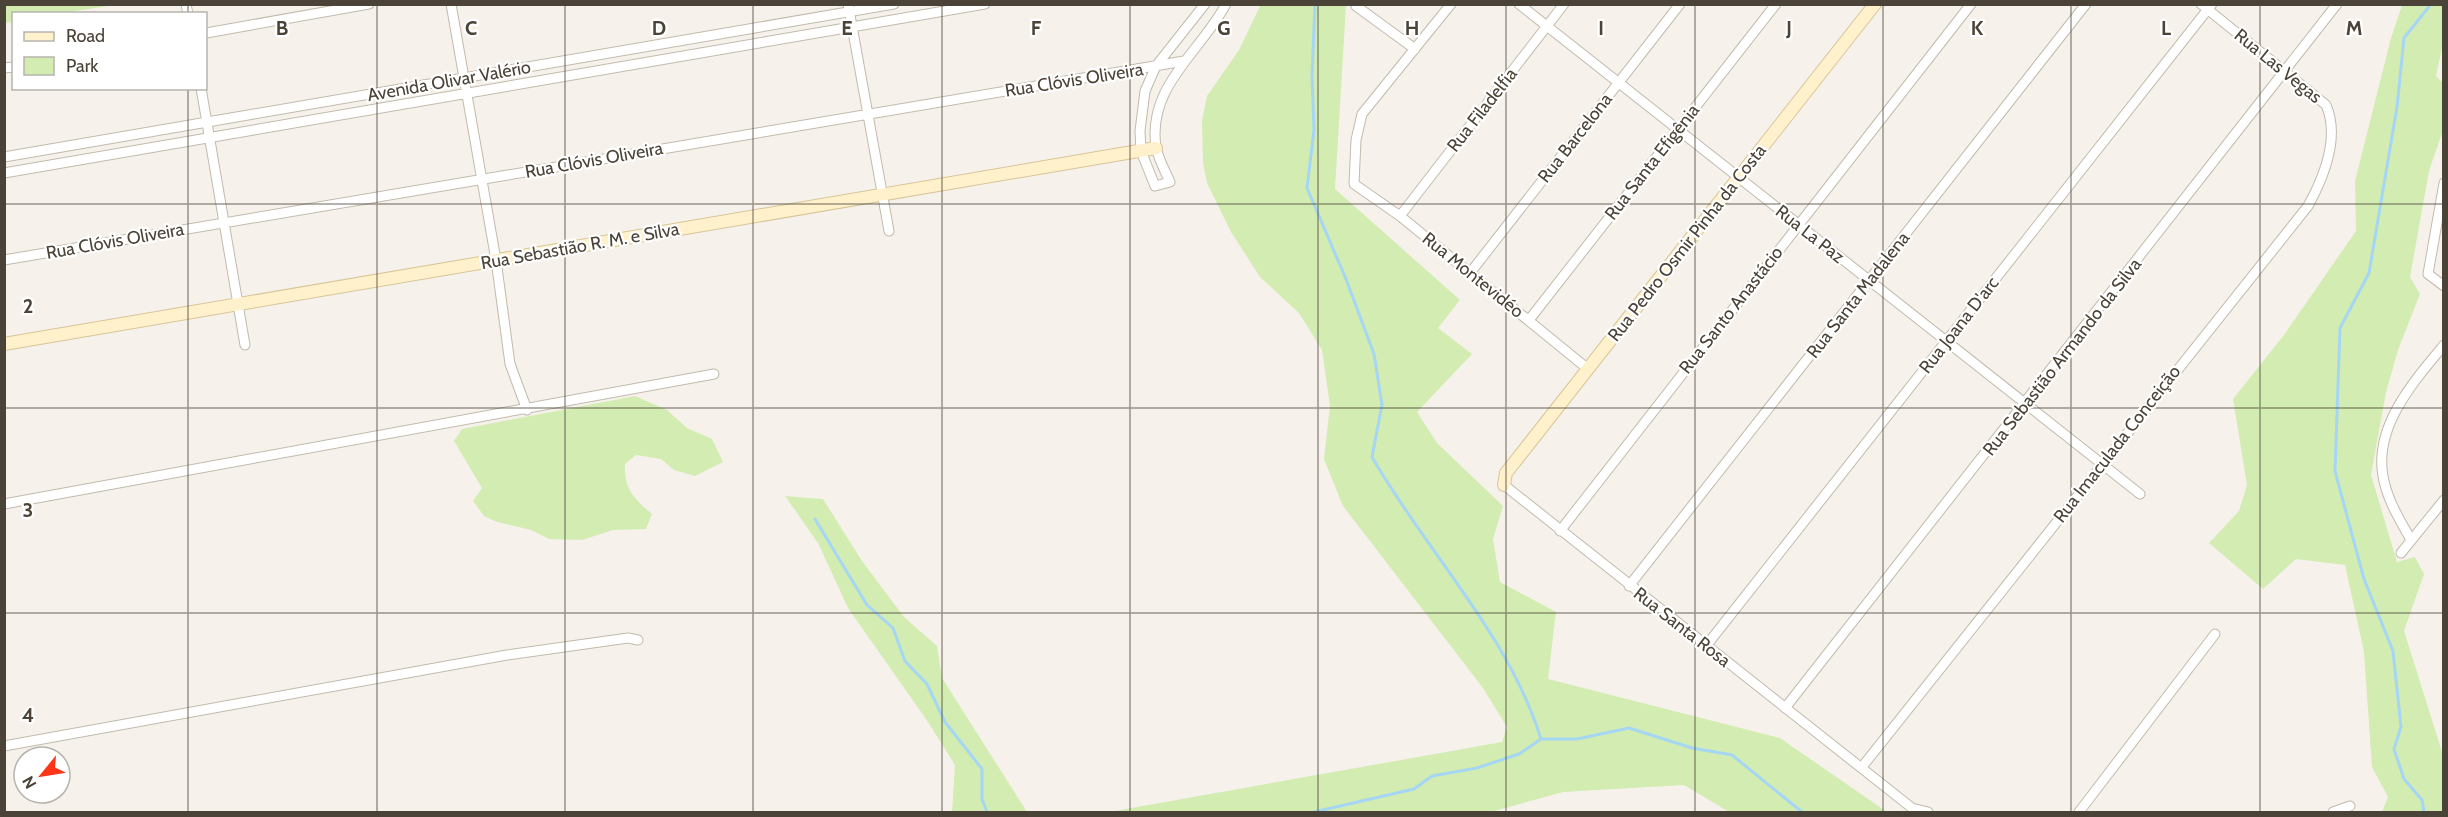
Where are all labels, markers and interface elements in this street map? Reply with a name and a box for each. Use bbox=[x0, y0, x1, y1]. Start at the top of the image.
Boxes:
legend bbox=[12, 12, 207, 90]
text: B bbox=[276, 16, 288, 40]
text: C bbox=[465, 16, 477, 40]
text: D bbox=[652, 16, 666, 40]
text: E bbox=[841, 16, 853, 40]
text: F bbox=[1031, 16, 1042, 40]
text: G bbox=[1217, 16, 1231, 40]
text: H bbox=[1405, 16, 1419, 40]
text: I bbox=[1598, 16, 1604, 40]
text: J bbox=[1785, 16, 1792, 40]
text: K bbox=[1971, 16, 1984, 40]
text: L bbox=[2161, 16, 2171, 40]
text: M bbox=[2346, 16, 2362, 40]
street label: Rua Las Vegas bbox=[2230, 24, 2326, 108]
text: Road bbox=[66, 25, 105, 47]
text: Park bbox=[66, 55, 99, 77]
street label: Avenida Olivar Valério bbox=[366, 56, 533, 106]
street label: Rua Clóvis Oliveira bbox=[1003, 58, 1145, 102]
street label: Rua Filadelfia bbox=[1442, 63, 1522, 156]
street label: Rua Barcelona bbox=[1533, 89, 1617, 187]
street label: Rua Santa Efigênia bbox=[1600, 99, 1704, 224]
street label: Rua Clóvis Oliveira bbox=[523, 137, 665, 183]
street label: Rua Pedro Osmir Pinha da Costa bbox=[1603, 140, 1771, 346]
street label: Rua La Paz bbox=[1771, 200, 1849, 268]
street label: Rua Clóvis Oliveira bbox=[44, 218, 186, 264]
street label: Rua Sebastião R. M. e Silva bbox=[479, 218, 681, 274]
street label: Rua Montevidéo bbox=[1418, 227, 1528, 323]
street label: Rua Santa Madalena bbox=[1802, 227, 1914, 363]
street label: Rua Santo Anastácio bbox=[1674, 242, 1788, 378]
street label: Rua Sebastião Armando da Silva bbox=[1978, 254, 2146, 460]
street label: Rua Joana D'arc bbox=[1914, 272, 2004, 378]
text: 2 bbox=[23, 294, 33, 318]
street label: Rua Imaculada Conceição bbox=[2049, 361, 2185, 527]
text: 3 bbox=[23, 498, 33, 522]
street label: Rua Santa Rosa bbox=[1629, 582, 1735, 672]
text: 4 bbox=[22, 703, 34, 727]
north arrow bbox=[12, 745, 72, 805]
text: N bbox=[18, 773, 40, 792]

